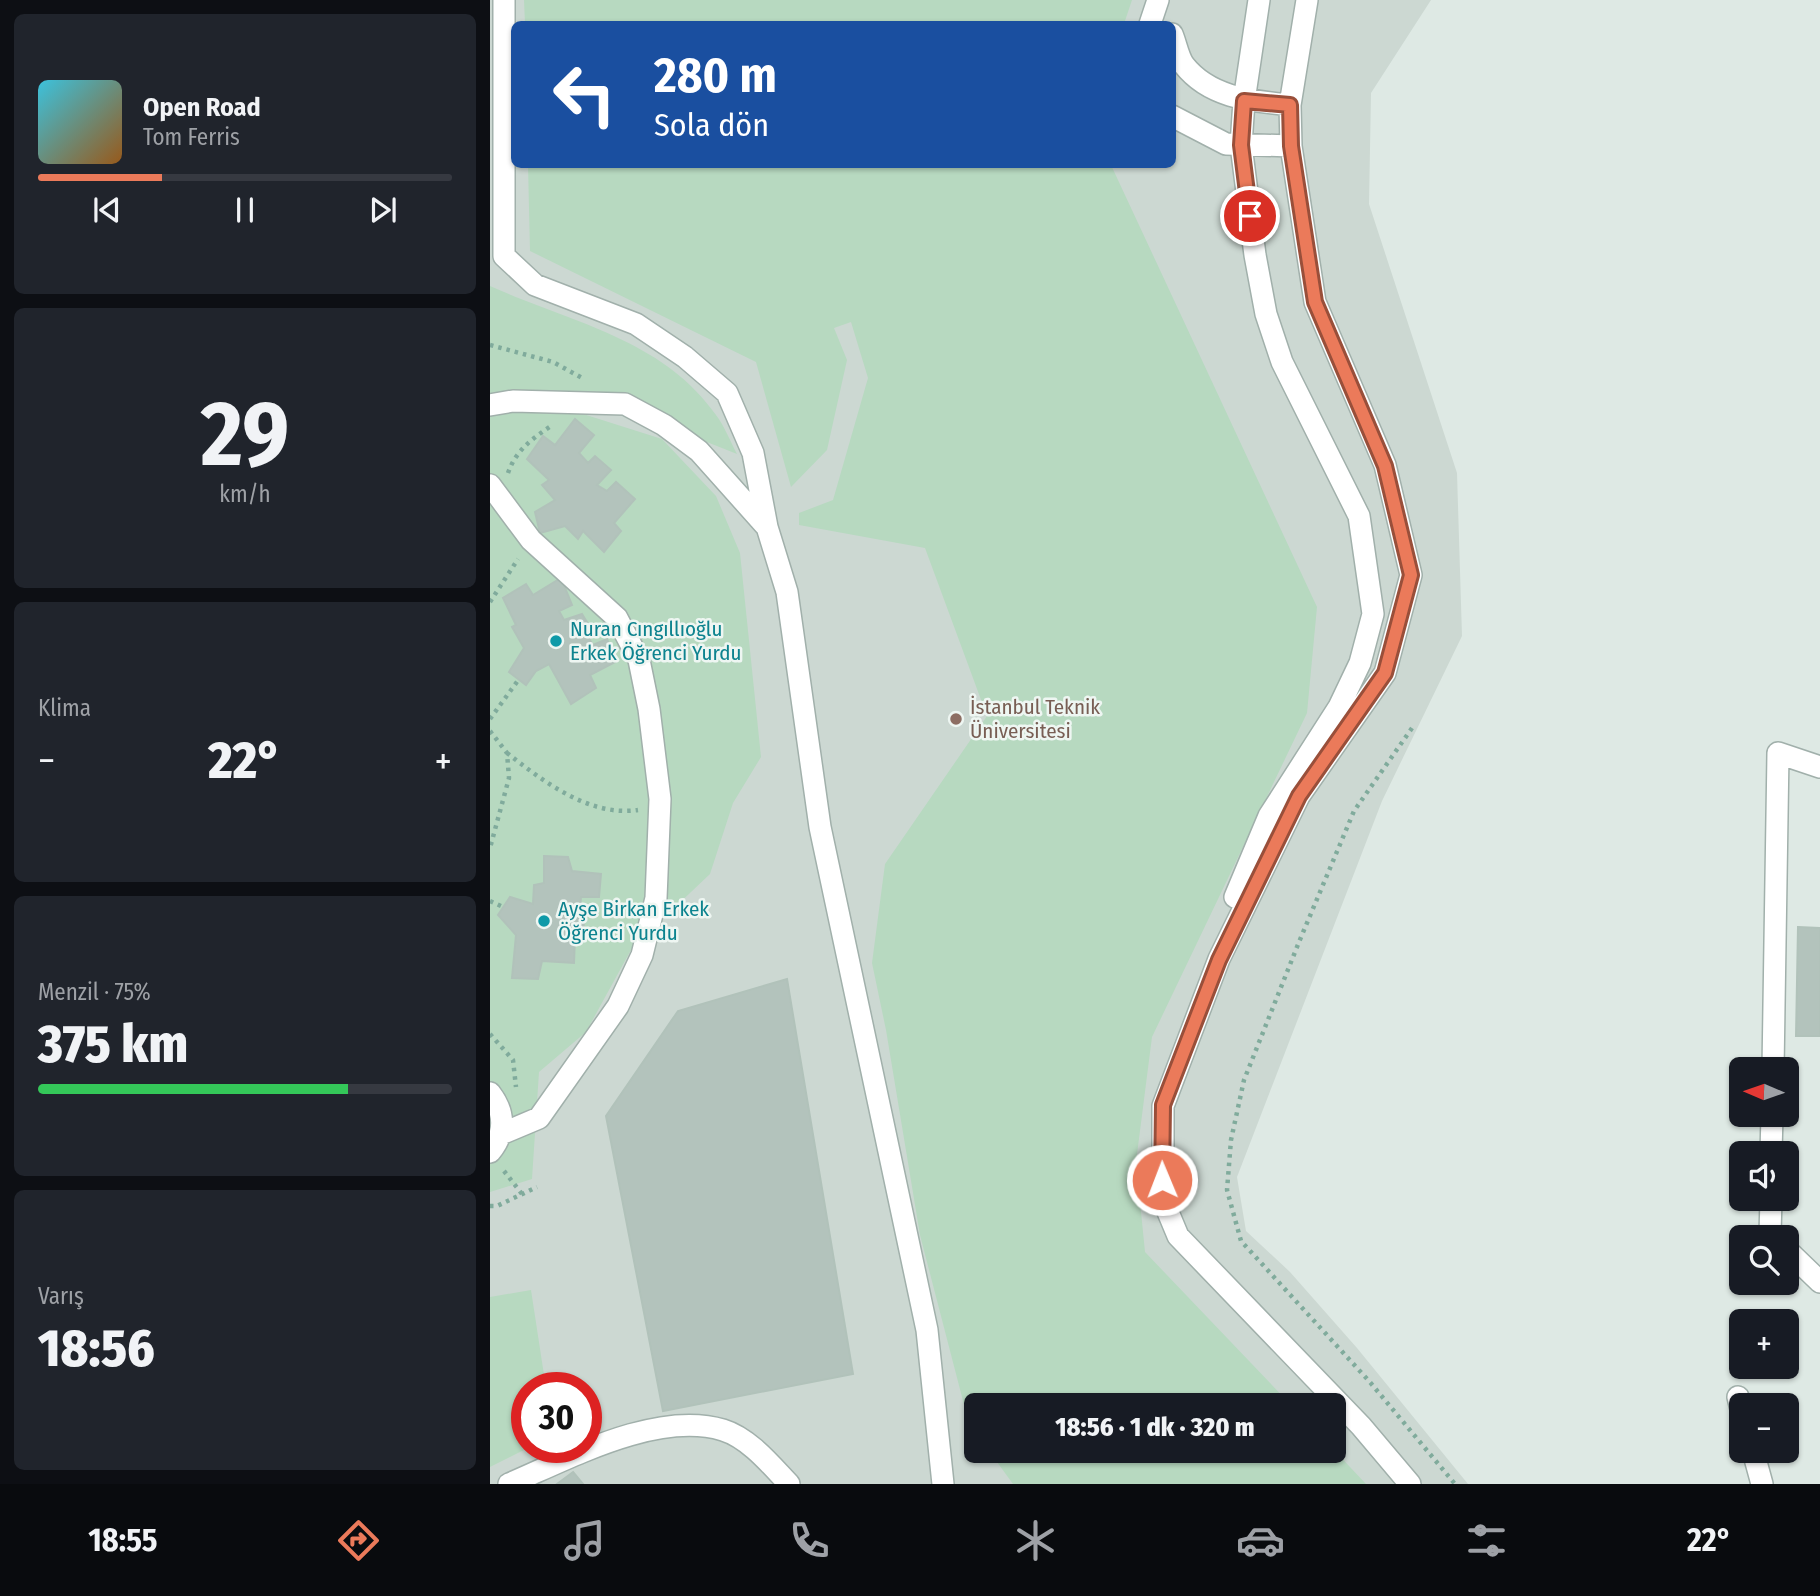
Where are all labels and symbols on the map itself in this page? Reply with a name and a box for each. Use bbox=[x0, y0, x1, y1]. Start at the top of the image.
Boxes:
pin bbox=[1220, 186, 1280, 246]
place label: Nuran Cıngıllıoğlu Erkek Öğrenci Yurdu bbox=[570, 616, 742, 666]
marker: Nuran Cıngıllıoğlu Erkek Öğrenci Yurdu bbox=[548, 633, 564, 649]
place label: İstanbul Teknik Üniversitesi bbox=[970, 694, 1100, 744]
marker: İstanbul Teknik Üniversitesi bbox=[948, 711, 964, 727]
place label: Ayşe Birkan Erkek Öğrenci Yurdu bbox=[558, 896, 709, 946]
marker: Ayşe Birkan Erkek Öğrenci Yurdu bbox=[536, 913, 552, 929]
north arrow bbox=[1729, 1057, 1799, 1127]
position arrow bbox=[1125, 1143, 1199, 1217]
speed limit sign: 30 bbox=[511, 1372, 602, 1463]

